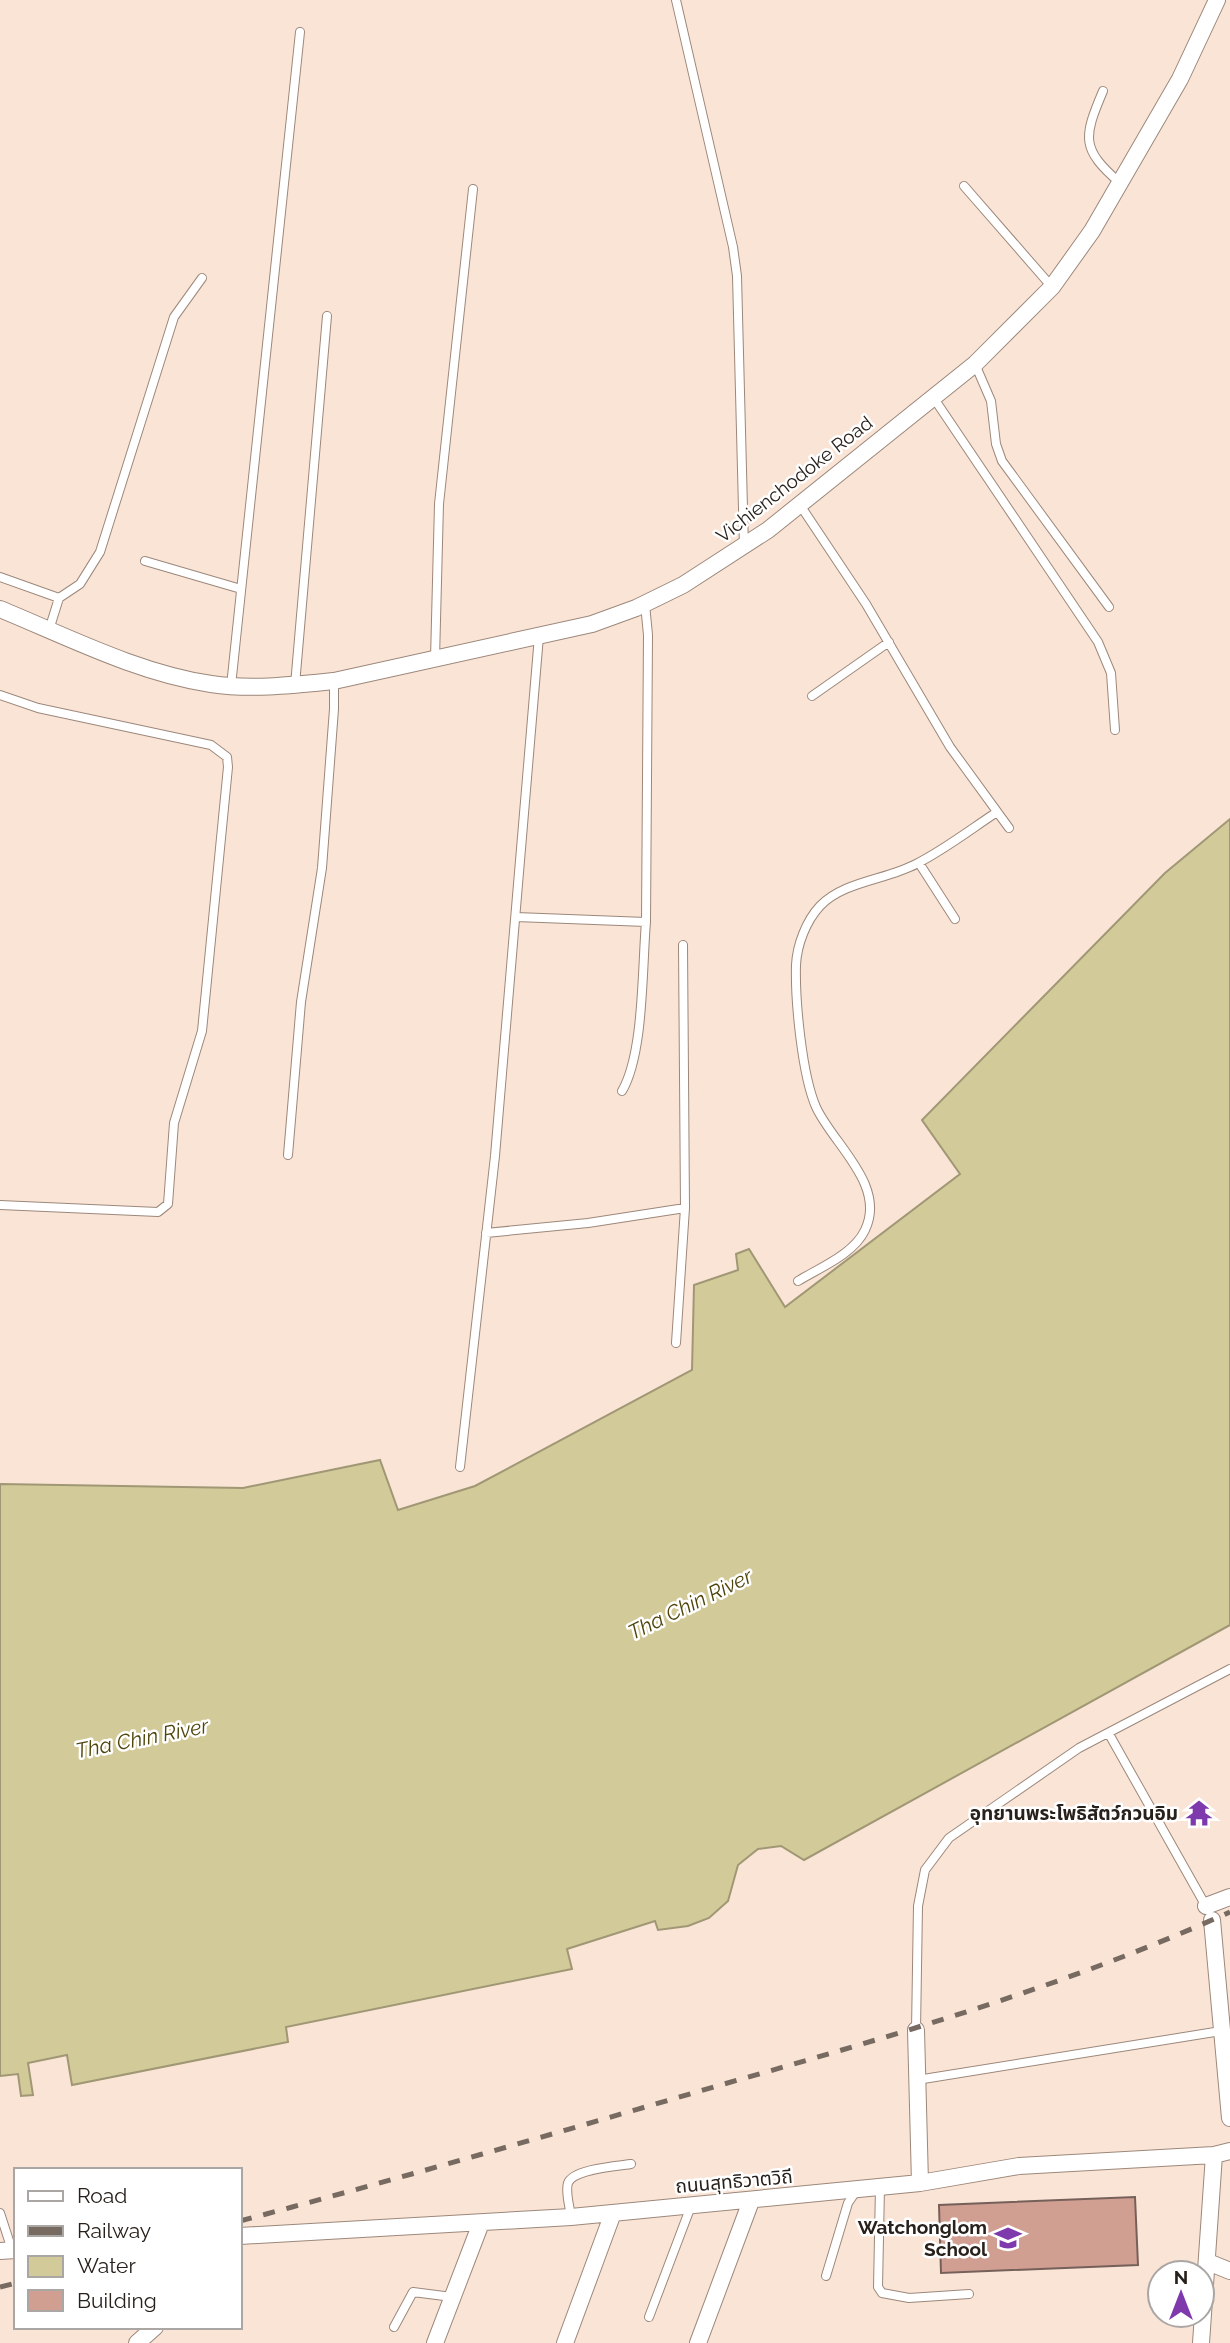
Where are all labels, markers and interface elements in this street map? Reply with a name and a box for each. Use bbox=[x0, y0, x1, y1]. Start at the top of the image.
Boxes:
street label: Vichienchodoke Road bbox=[712, 411, 876, 547]
water label: Tha Chin River bbox=[624, 1563, 757, 1645]
water label: Tha Chin River bbox=[73, 1713, 211, 1763]
temple icon: อุทยานพระโพธิสัตว์กวนอิม bbox=[1184, 1798, 1214, 1828]
place label: อุทยานพระโพธิสัตว์กวนอิม bbox=[970, 1802, 1178, 1825]
street label: ถนนสุทธิวาตวิถี bbox=[675, 2165, 794, 2198]
legend bbox=[14, 2168, 242, 2329]
text: Road bbox=[77, 2183, 127, 2208]
place label: Watchonglom School bbox=[858, 2216, 988, 2260]
text: Railway bbox=[77, 2218, 151, 2243]
school or university icon: Watchonglom School bbox=[993, 2223, 1023, 2253]
text: Water bbox=[77, 2253, 136, 2278]
north arrow bbox=[1146, 2259, 1216, 2329]
text: N bbox=[1174, 2266, 1188, 2288]
text: Building bbox=[77, 2288, 157, 2313]

